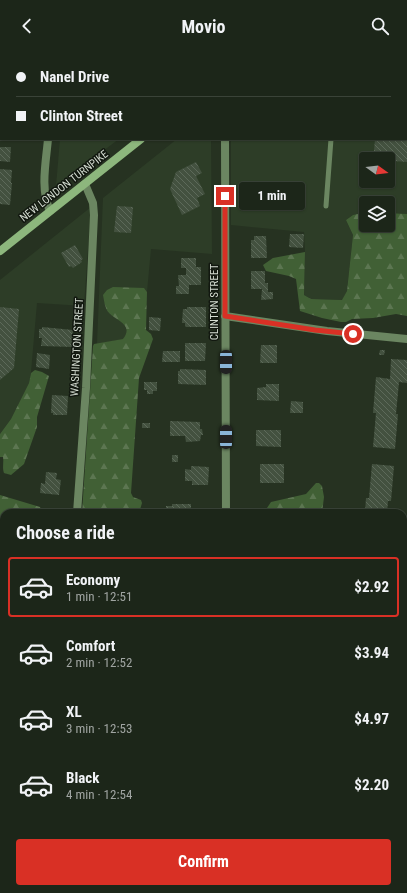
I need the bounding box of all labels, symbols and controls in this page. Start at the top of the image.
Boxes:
icon: back [16,15,38,37]
icon: search [369,15,391,37]
text: Movio [181,16,226,37]
text: Nanel Drive [40,68,109,86]
text: Clinton Street [40,107,123,125]
street label: NEW LONDON TURNPIKE [17,147,111,224]
north arrow [359,152,395,188]
map controls [359,152,395,232]
callout: 1 min [239,182,305,210]
route end [216,187,234,205]
text: 1 min [258,188,286,203]
button: layers [359,196,395,232]
street label: CLINTON STREET [208,264,221,340]
street label: WASHINGTON STREET [68,297,86,397]
route start [344,325,362,343]
car [220,350,232,374]
car [220,425,232,449]
text: Choose a ride [16,522,115,543]
icon: car [18,569,54,605]
text: Economy [66,571,120,589]
text: $2.92 [354,578,389,596]
text: 1 min · 12:51 [66,589,132,604]
icon: car [18,635,54,671]
text: Comfort [66,637,115,655]
text: $3.94 [354,644,389,662]
text: 2 min · 12:52 [66,655,132,670]
icon: car [18,701,54,737]
text: XL [66,703,82,721]
text: $4.97 [354,710,389,728]
text: 3 min · 12:53 [66,721,132,736]
icon: car [18,767,54,803]
text: Black [66,769,99,787]
text: $2.20 [354,776,389,794]
text: 4 min · 12:54 [66,787,132,802]
button: Confirm [16,839,391,885]

